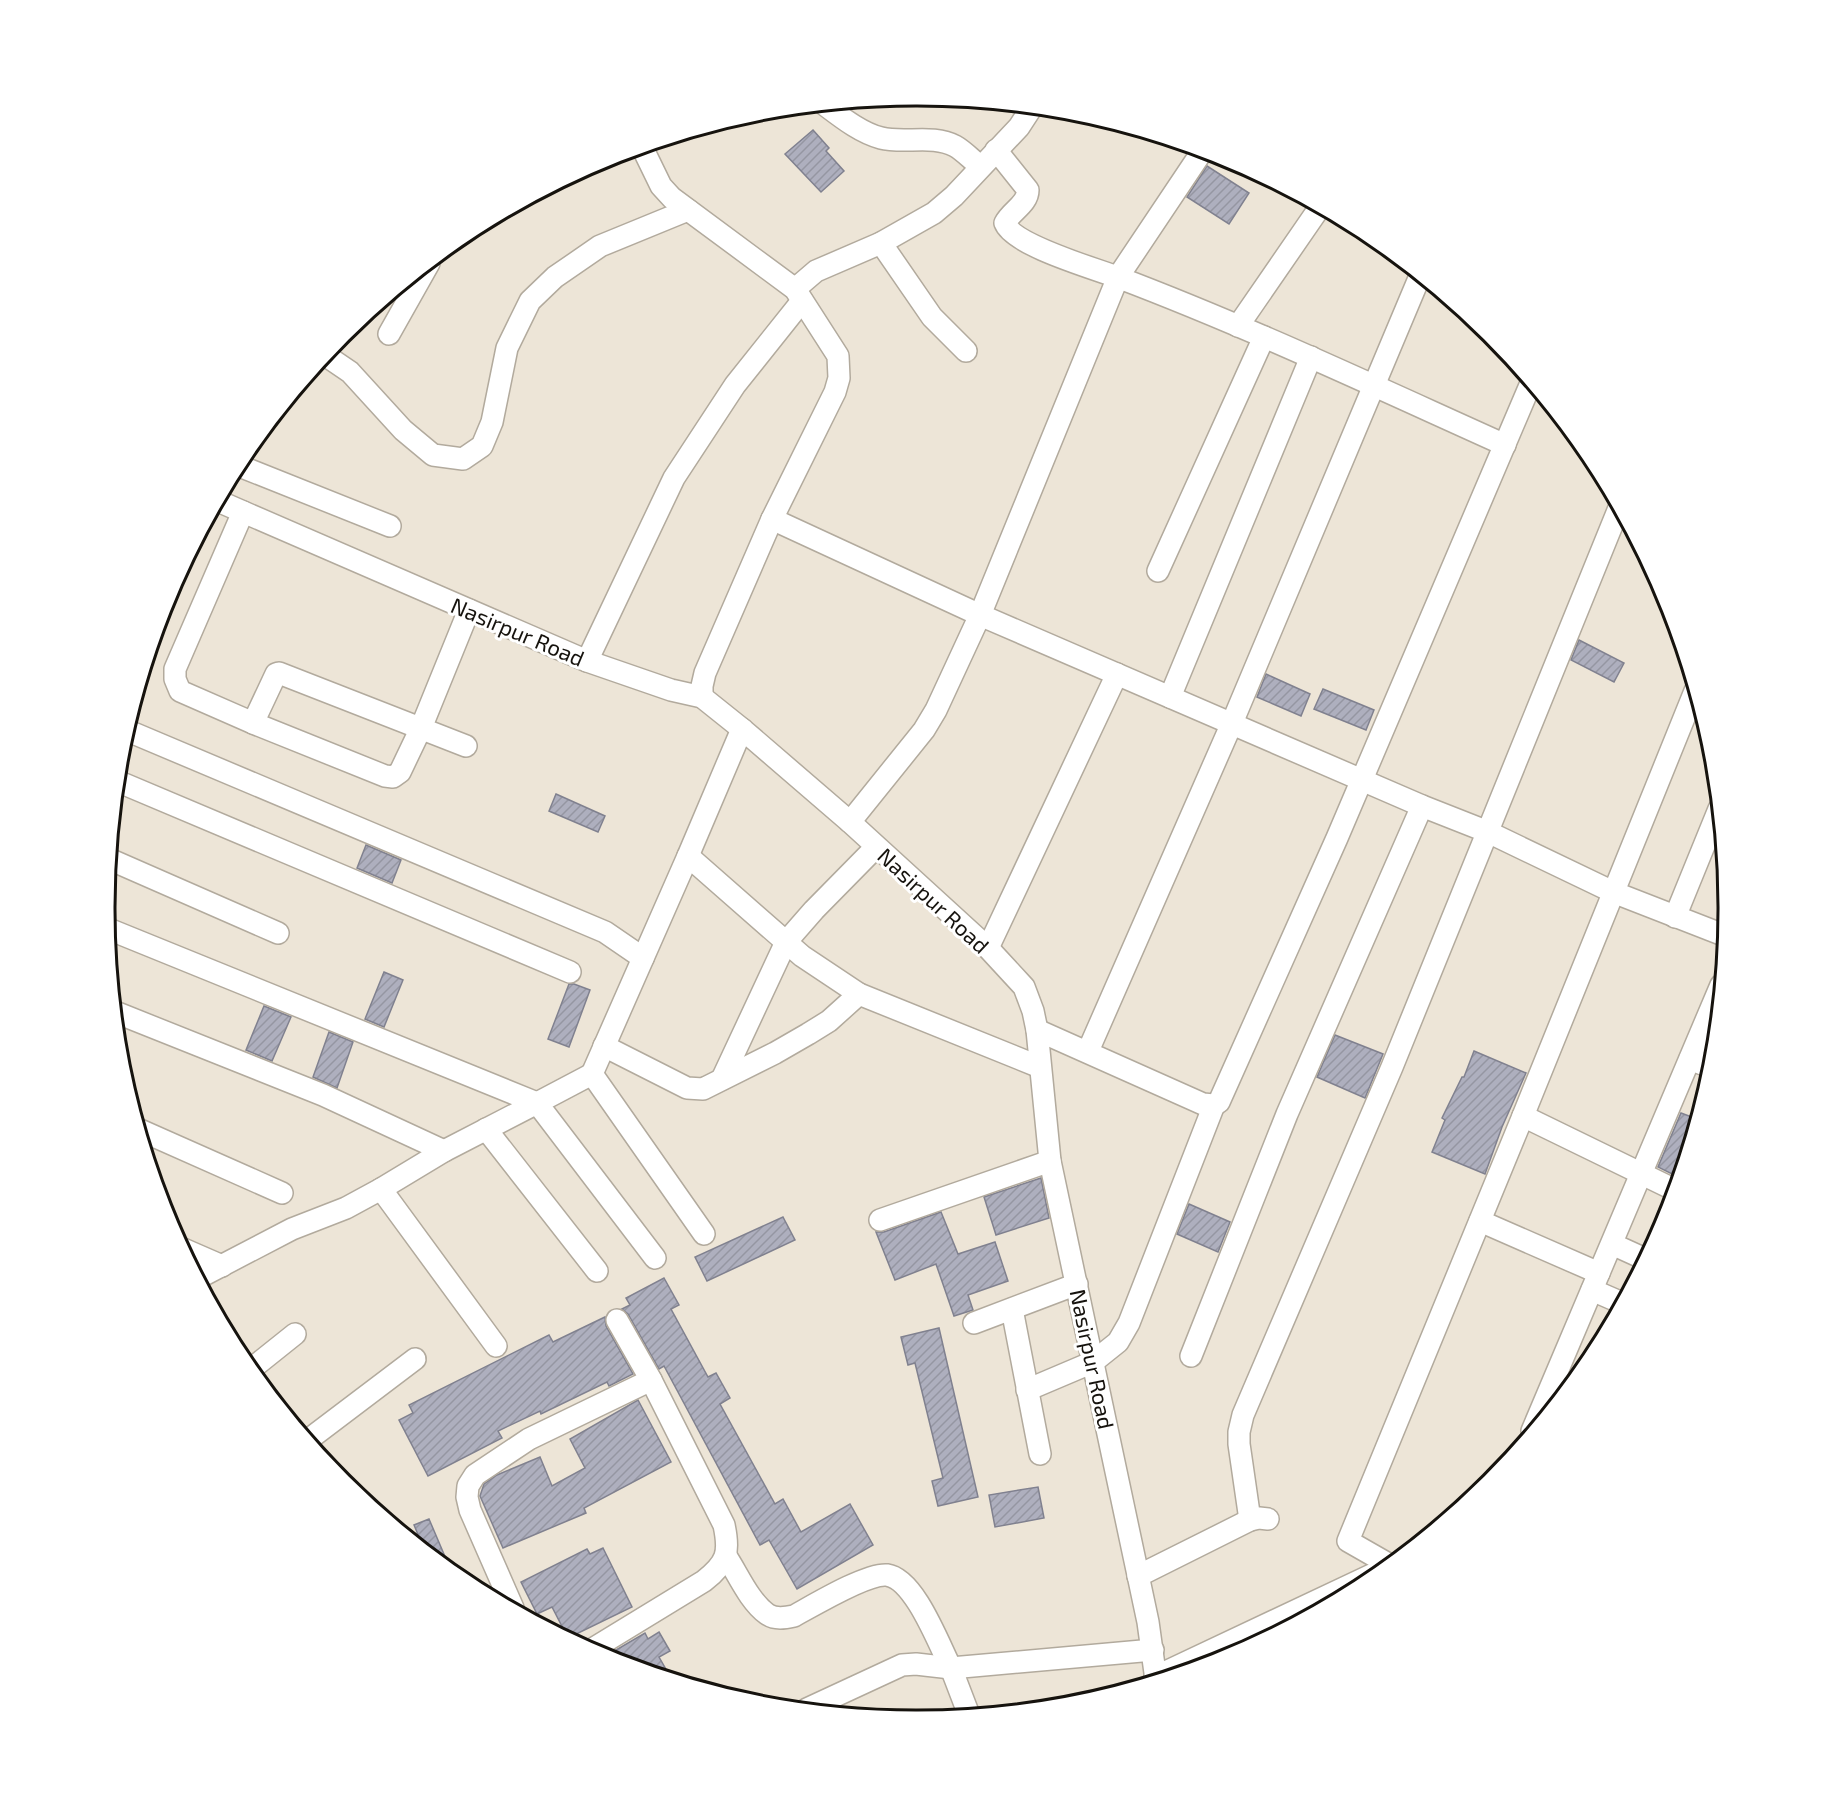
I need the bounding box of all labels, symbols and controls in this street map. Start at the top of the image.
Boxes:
street label: Nasirpur Road [447,591,589,671]
street label: Nasirpur Road [873,842,995,958]
street label: Nasirpur Road [1065,1287,1121,1431]

